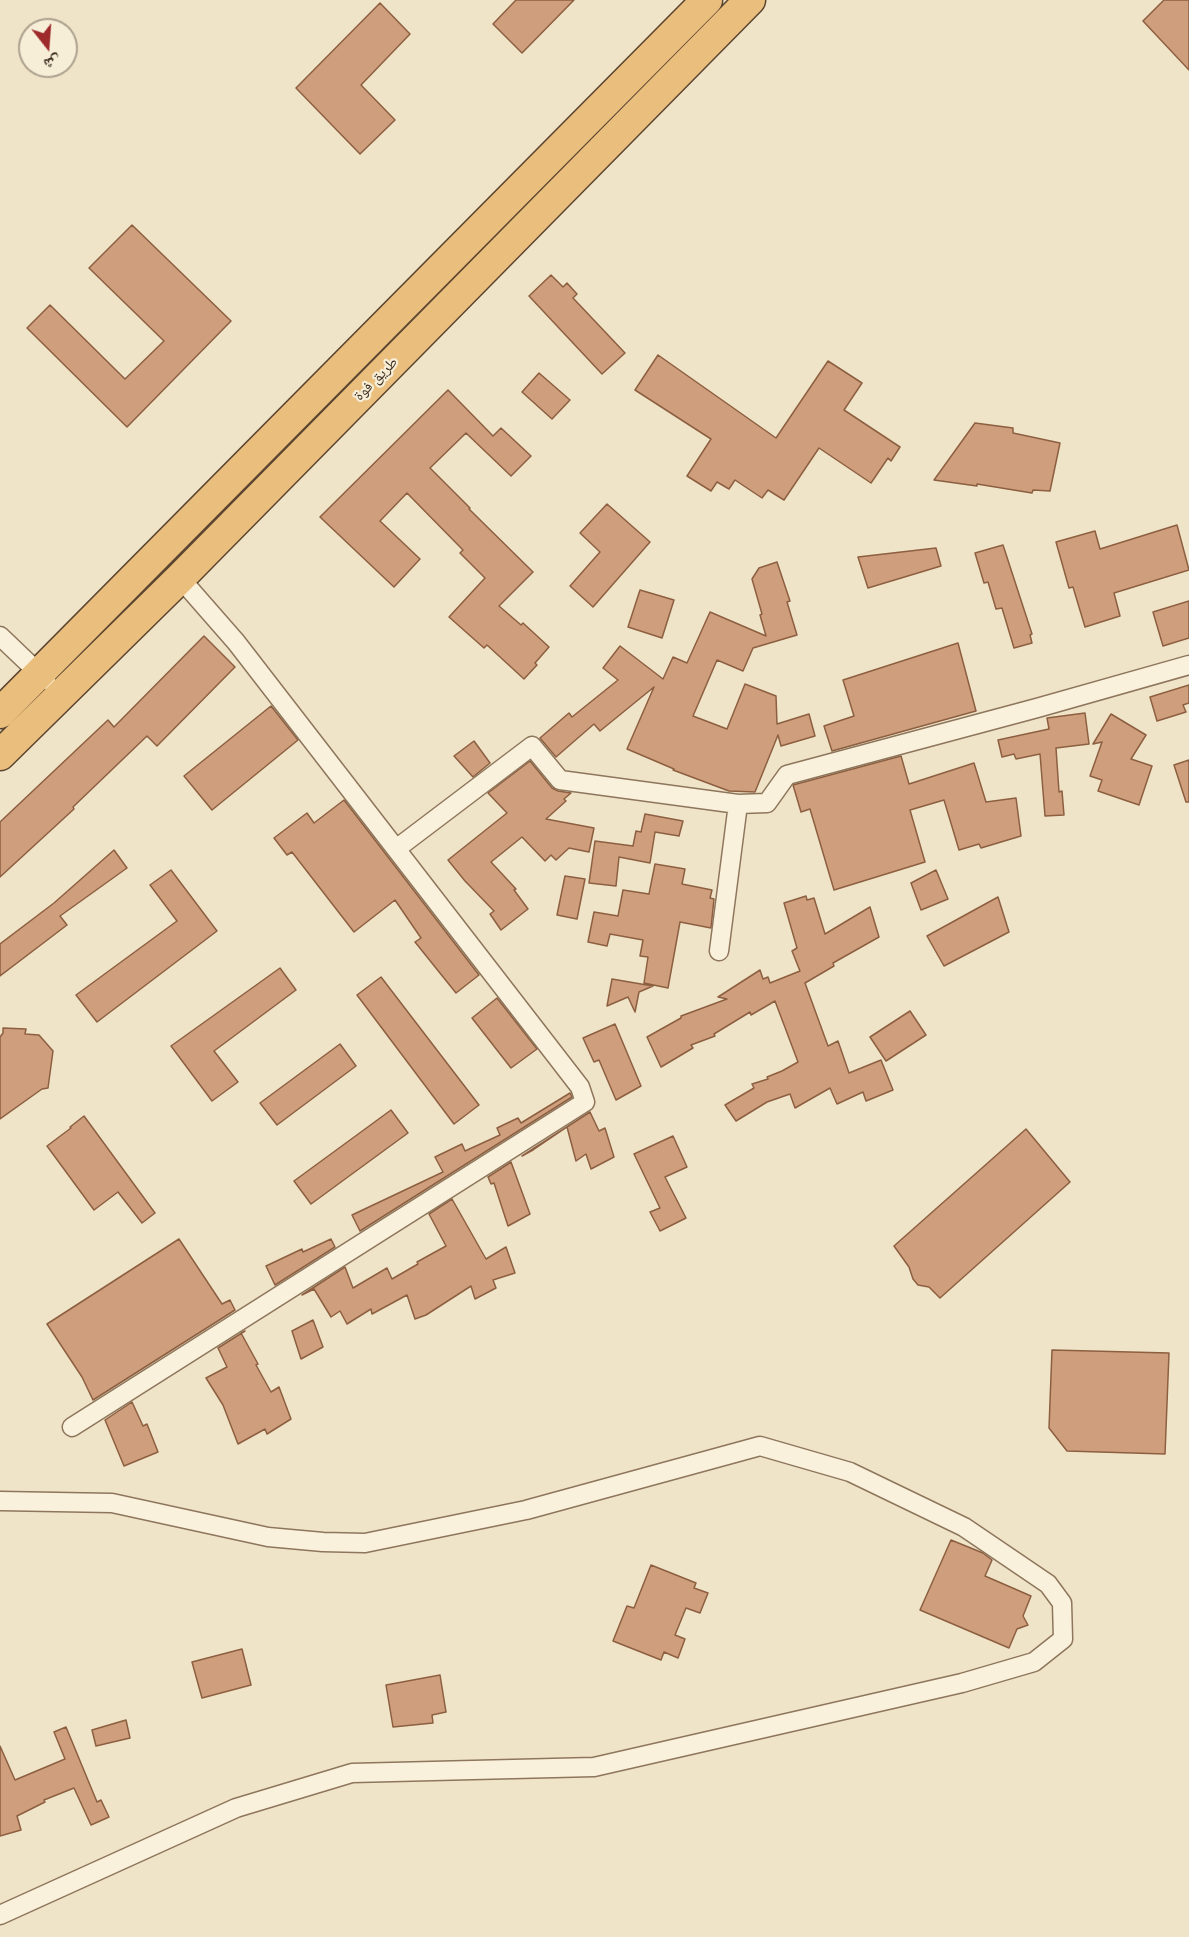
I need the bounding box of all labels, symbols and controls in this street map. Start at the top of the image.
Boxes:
north arrow [18,18,78,78]
text: ش [42,51,64,75]
street label: طريق فوة [350,353,402,405]

